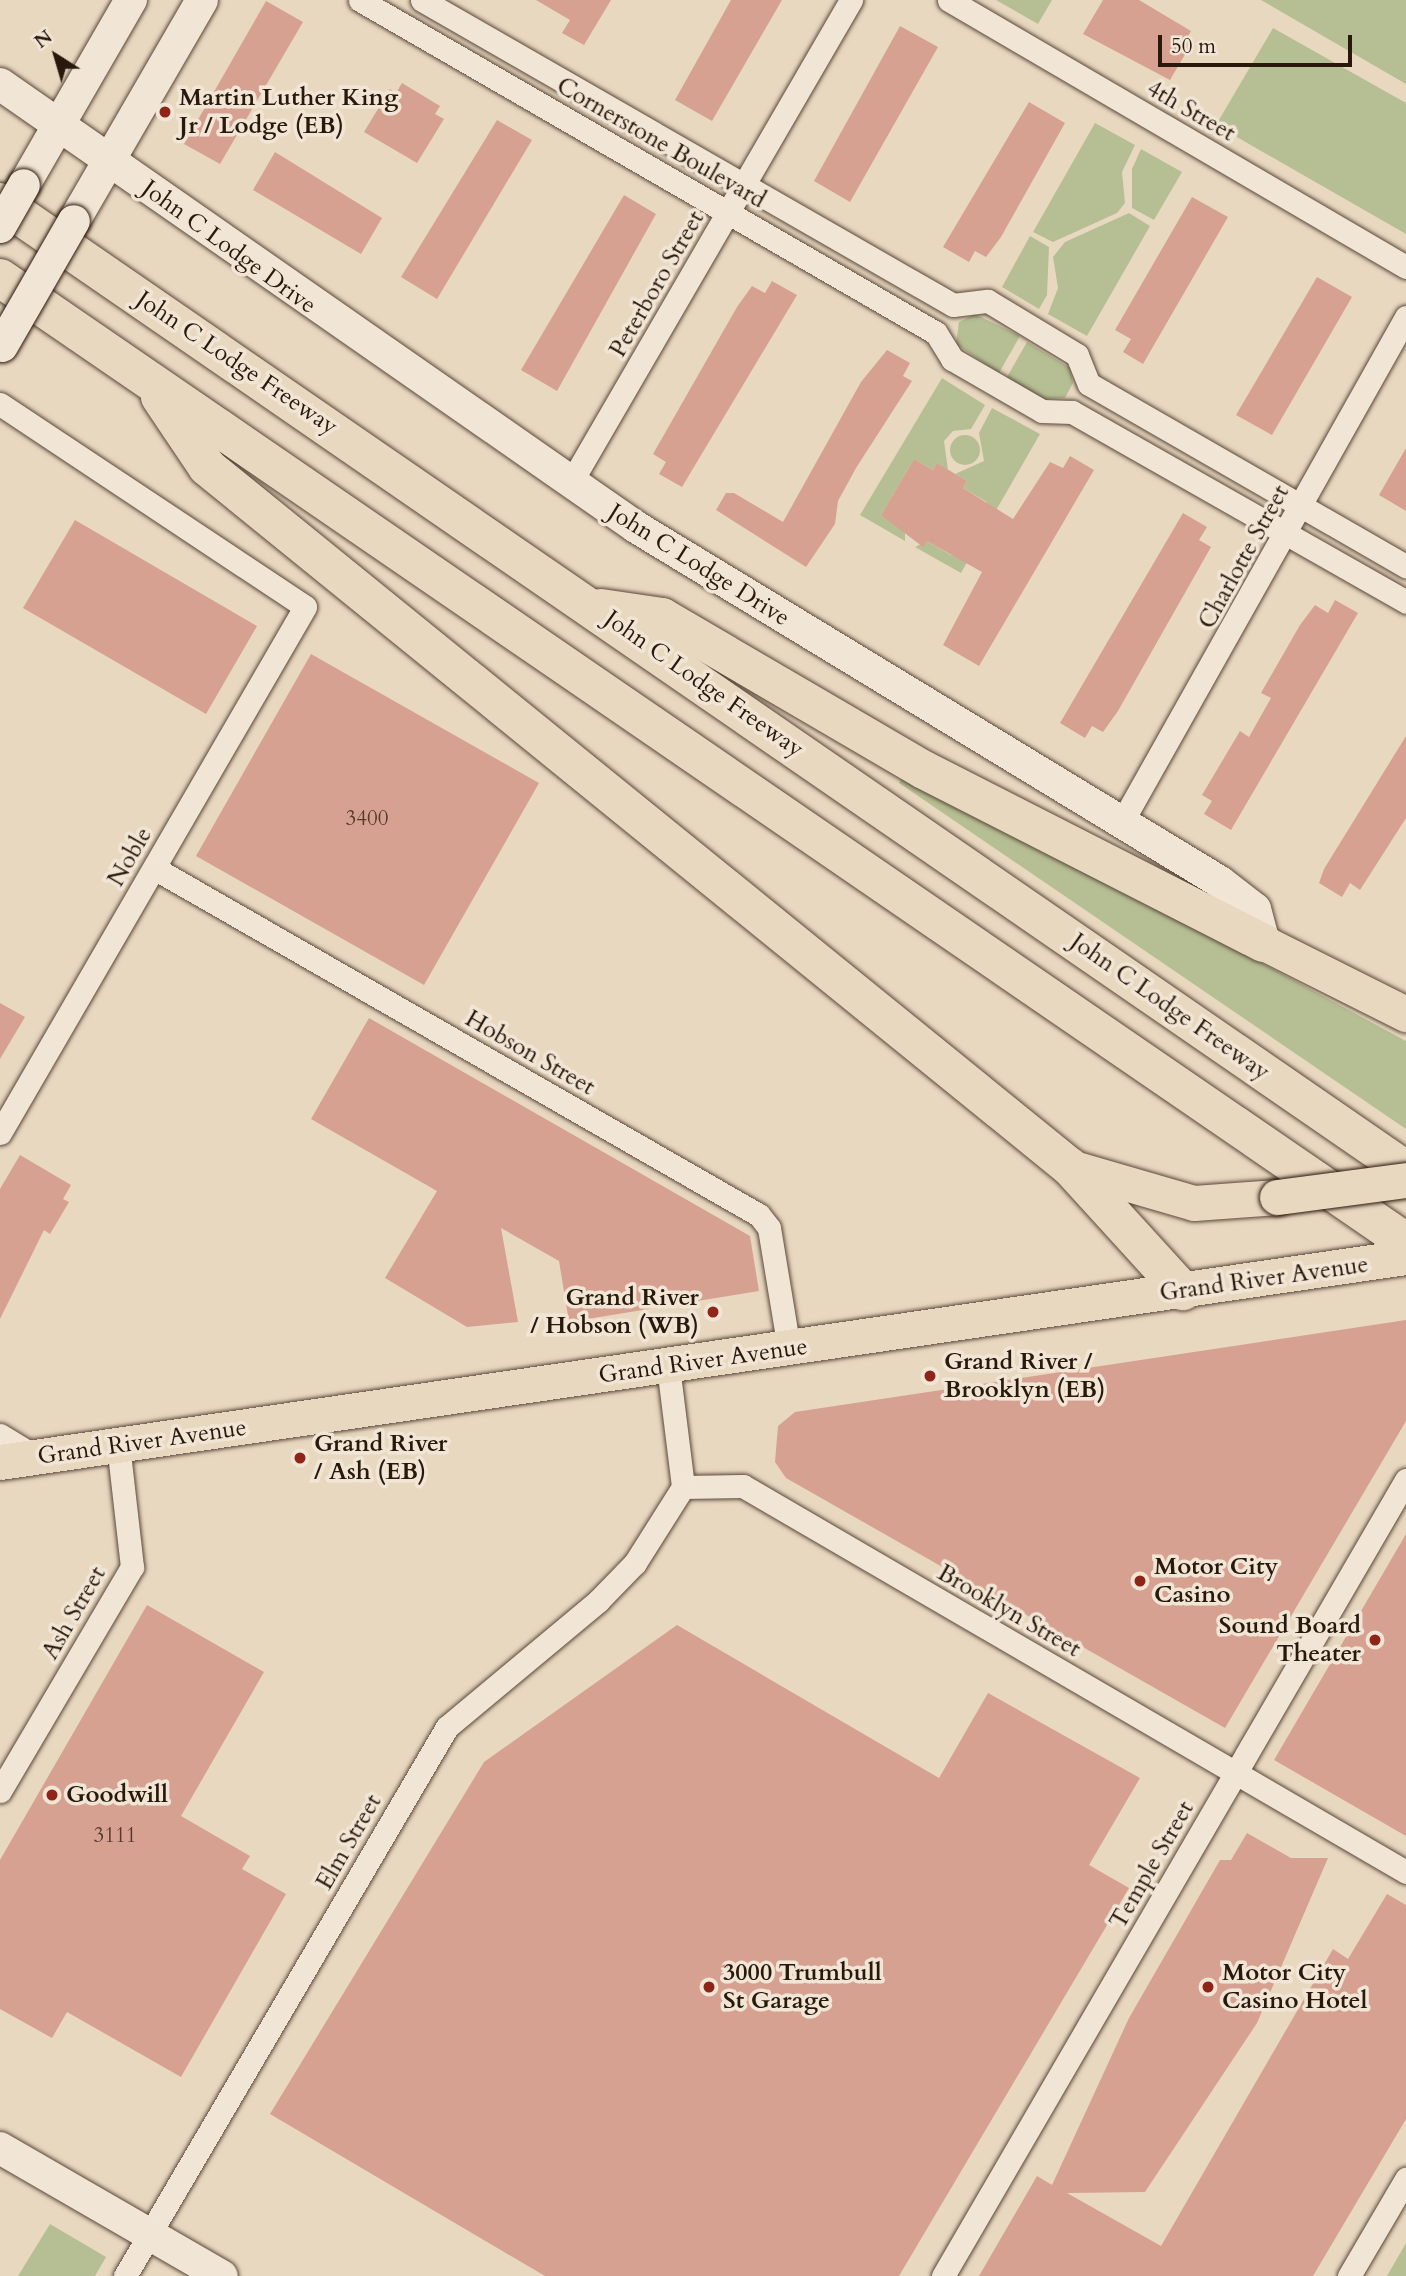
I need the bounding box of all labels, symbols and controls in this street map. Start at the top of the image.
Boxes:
north arrow [21,21,91,91]
scale bar [1161,21,1355,65]
text: N [29,24,58,55]
text: 50 m [1171,32,1216,61]
street label: Cornerstone Boulevard [551,71,771,215]
street label: 4th Street [1142,74,1240,148]
place label: Martin Luther King Jr / Lodge (EB) [179,84,398,140]
marker: Martin Luther King Jr / Lodge (EB) [157,104,173,120]
street label: John C Lodge Drive [136,174,322,320]
street label: Peterboro Street [604,206,710,362]
street label: John C Lodge Freeway [131,285,343,441]
street label: Charlotte Street [1193,480,1295,634]
street label: John C Lodge Drive [603,498,795,632]
street label: John C Lodge Freeway [599,604,809,764]
house number: 3400 [345,806,389,832]
street label: Noble [102,822,158,892]
street label: John C Lodge Freeway [1065,927,1275,1087]
street label: Hobson Street [460,1004,600,1102]
street label: Grand River Avenue [1158,1250,1370,1308]
place label: Grand River / Hobson (WB) [530,1284,699,1340]
marker: Grand River / Hobson (WB) [705,1304,721,1320]
street label: Grand River Avenue [597,1332,809,1390]
place label: Grand River / Brooklyn (EB) [944,1348,1105,1404]
marker: Grand River / Brooklyn (EB) [922,1368,938,1384]
street label: Grand River Avenue [36,1413,248,1471]
place label: Grand River / Ash (EB) [314,1430,447,1486]
marker: Grand River / Ash (EB) [292,1450,308,1466]
place label: Motor City Casino [1154,1553,1278,1609]
street label: Brooklyn Street [932,1558,1086,1664]
street label: Ash Street [36,1561,112,1665]
marker: Motor City Casino [1132,1573,1148,1589]
place label: Sound Board Theater [1219,1612,1361,1668]
marker: Sound Board Theater [1367,1632,1383,1648]
place label: Goodwill [66,1781,168,1809]
marker: Goodwill [44,1787,60,1803]
street label: Elm Street [310,1789,388,1895]
street label: Temple Street [1104,1796,1200,1934]
house number: 3111 [93,1823,137,1849]
place label: 3000 Trumbull St Garage [723,1959,882,2015]
place label: Motor City Casino Hotel [1222,1959,1367,2015]
marker: 3000 Trumbull St Garage [701,1979,717,1995]
marker: Motor City Casino Hotel [1200,1979,1216,1995]

